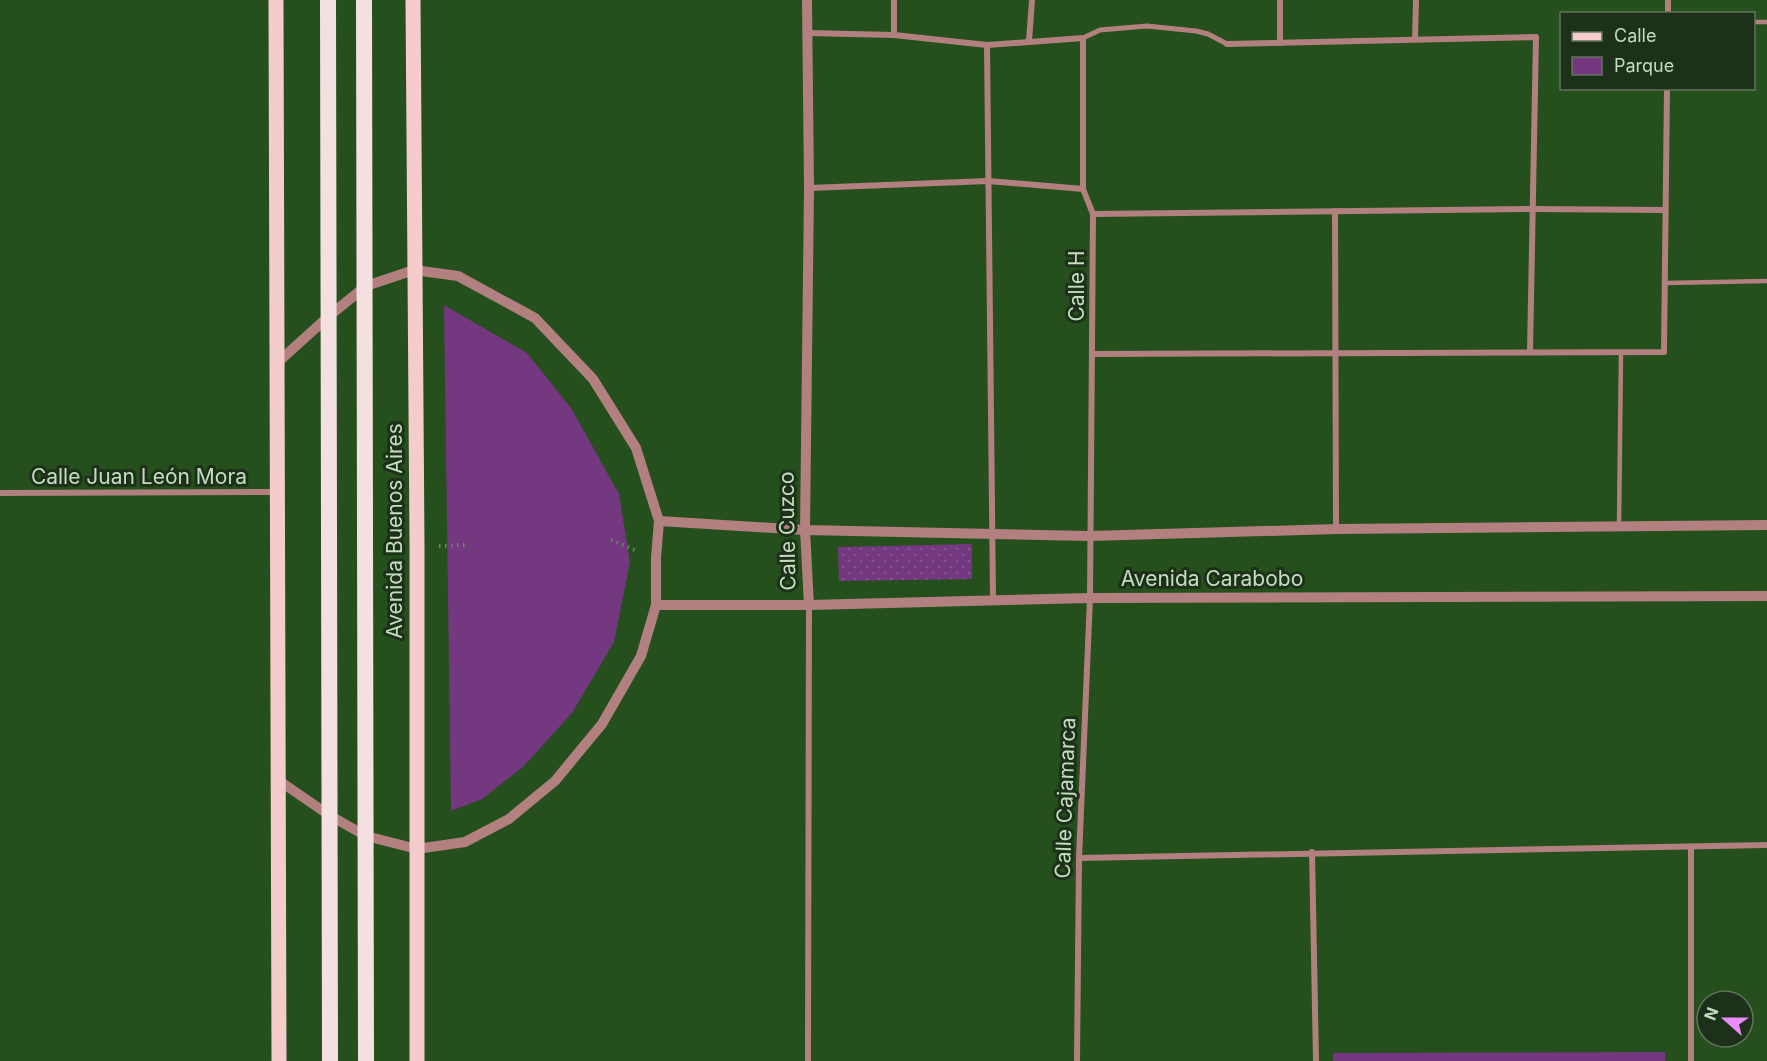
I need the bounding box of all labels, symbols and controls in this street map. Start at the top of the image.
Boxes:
legend [1560,12,1755,90]
text: Calle [1614,25,1656,46]
text: Parque [1614,55,1674,76]
street label: Calle H [1064,250,1089,322]
street label: Avenida Buenos Aires [382,423,407,639]
street label: Calle Juan León Mora [31,464,247,489]
street label: Calle Cuzco [773,471,801,591]
street label: Avenida Carabobo [1121,566,1303,591]
street label: Calle Cajamarca [1050,717,1080,879]
north arrow [1695,989,1755,1049]
text: N [1699,1004,1723,1023]

